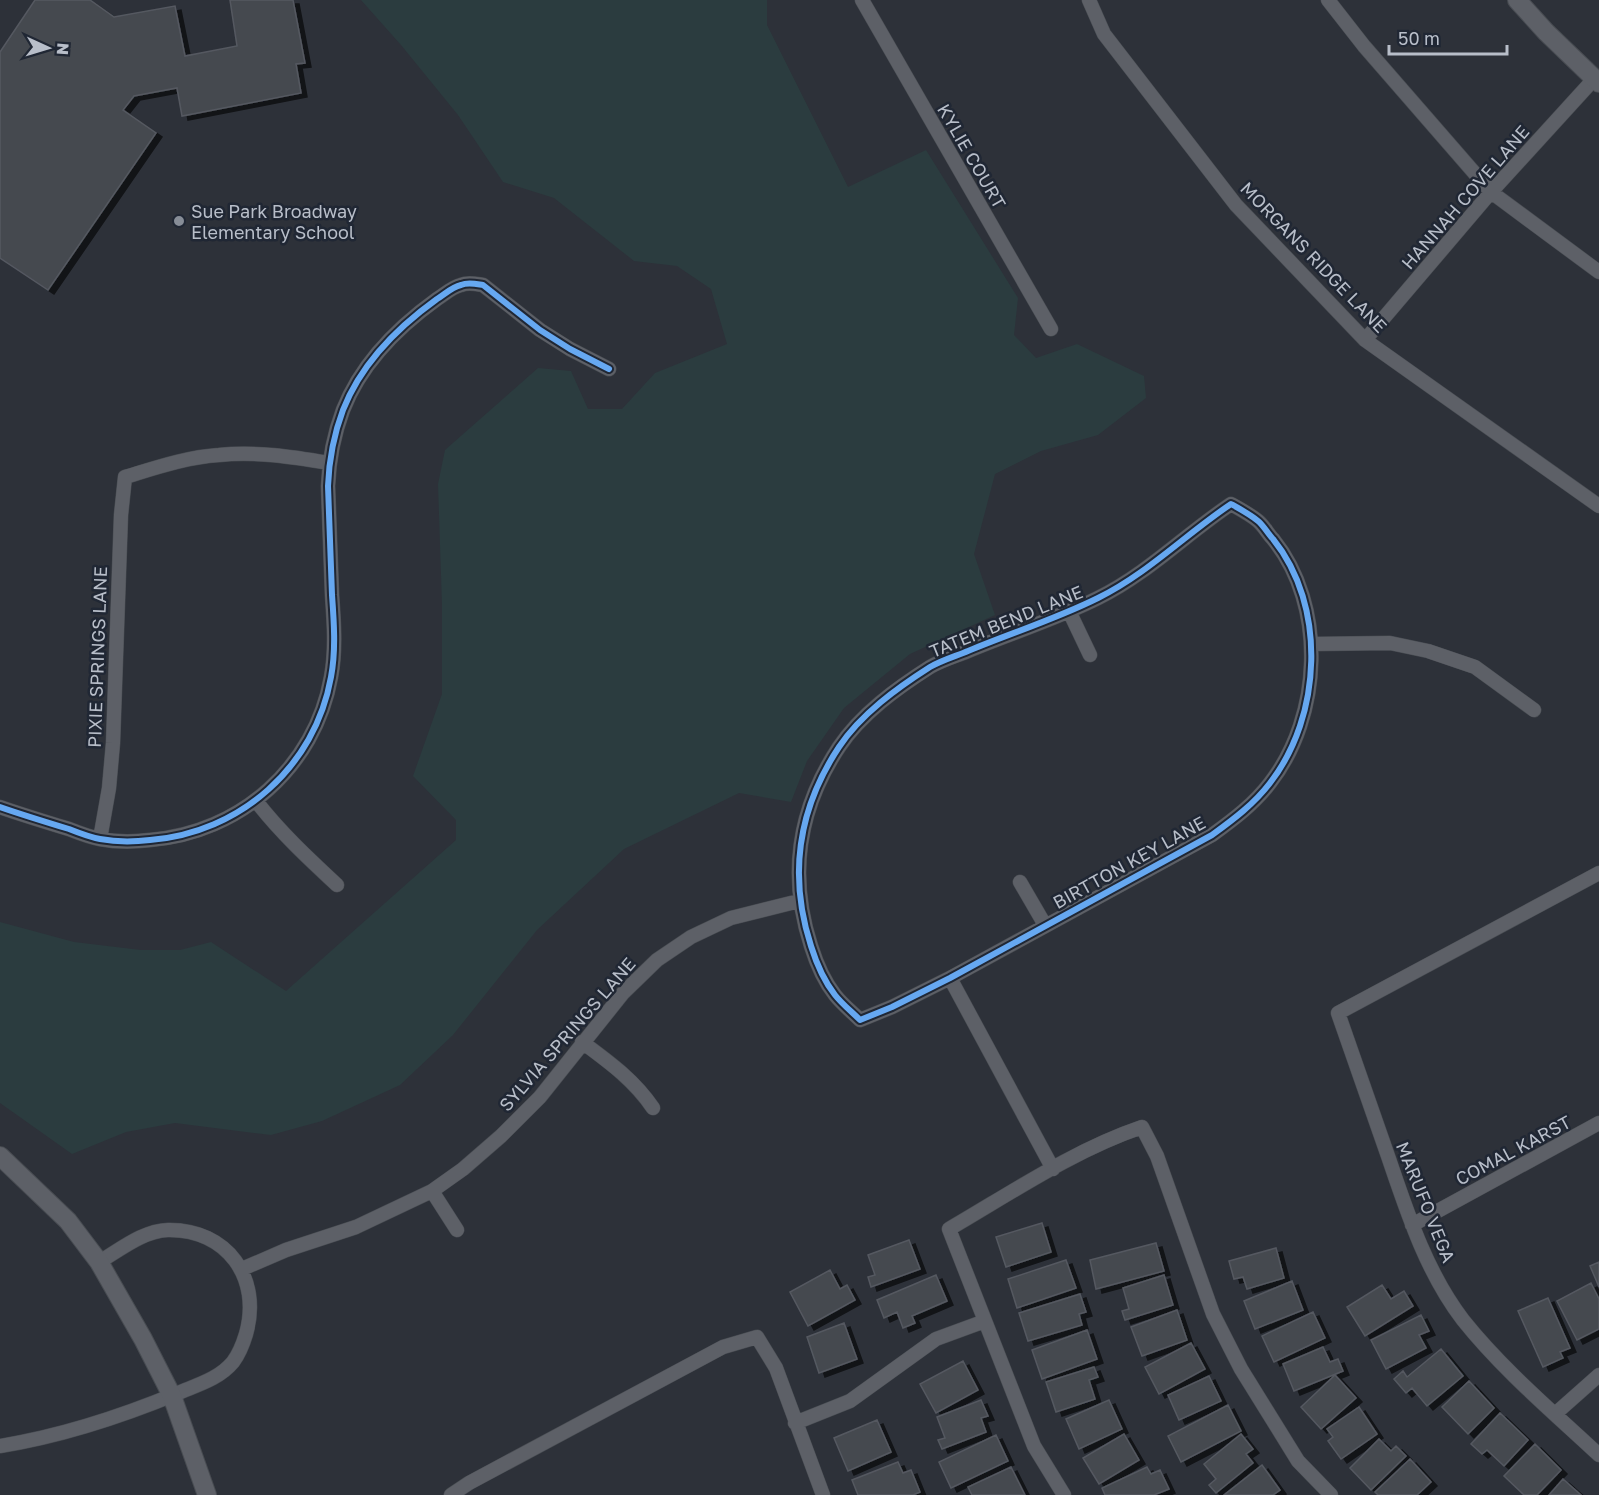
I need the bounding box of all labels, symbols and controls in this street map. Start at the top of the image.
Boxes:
north arrow [18,18,78,78]
scale bar [1389,18,1508,56]
text: 50 m [1398,27,1440,49]
text: N [53,42,73,56]
street label: KYLIE COURT [933,100,1011,212]
street label: HANNAH COVE LANE [1396,120,1534,274]
street label: MORGANS RIDGE LANE [1236,177,1392,337]
place label: Sue Park Broadway Elementary School [191,200,357,243]
marker: Sue Park Broadway Elementary School [172,214,186,228]
street label: PIXIE SPRINGS LANE [83,566,111,748]
street label: TATEM BEND LANE [926,580,1086,662]
street label: BIRTTON KEY LANE [1049,811,1209,913]
street label: SYLVIA SPRINGS LANE [494,953,640,1115]
street label: COMAL KARST [1452,1110,1574,1190]
street label: MARUFO VEGA [1392,1138,1460,1266]

